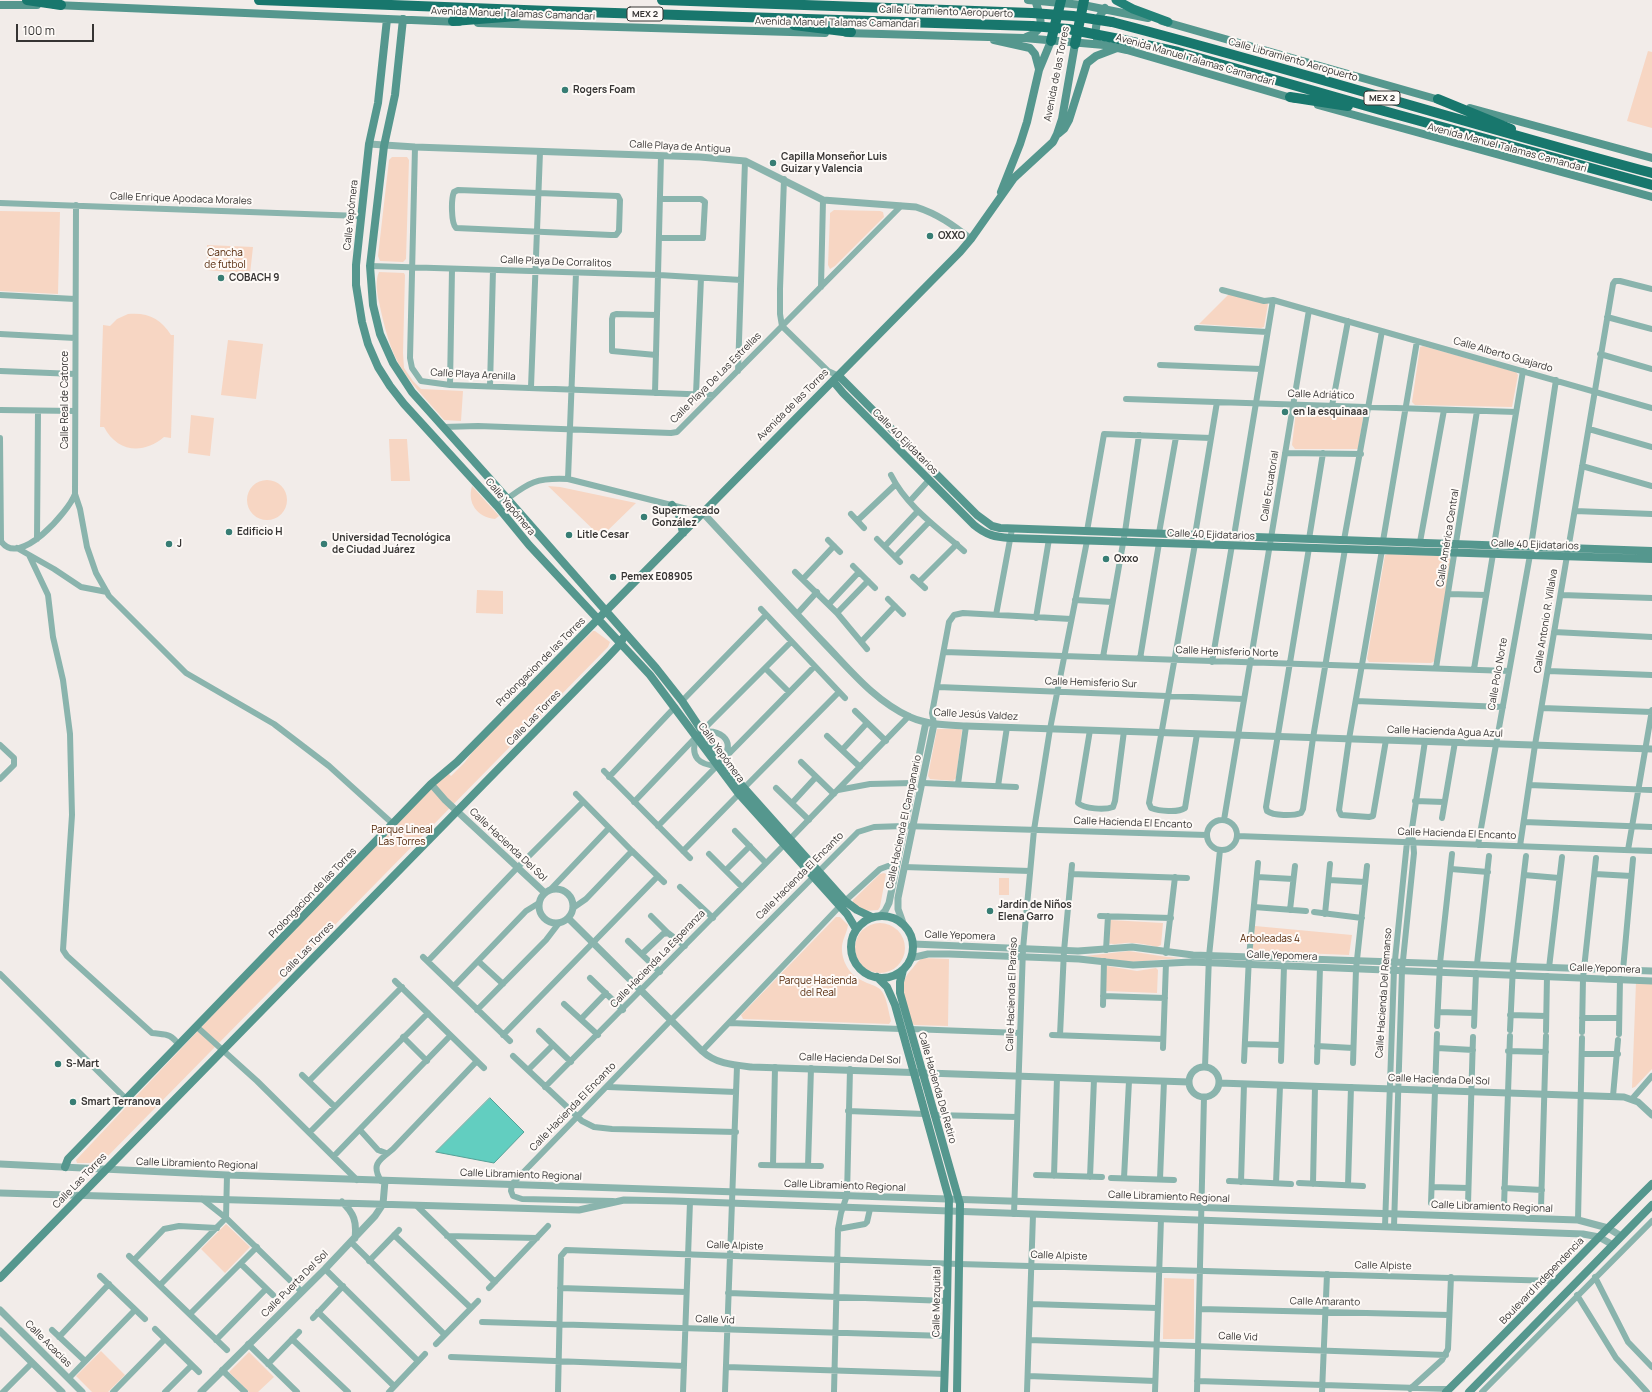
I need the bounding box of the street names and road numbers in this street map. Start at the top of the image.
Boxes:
street label: Calle Libramiento Aeropuerto [879,4,1013,20]
street label: Avenida Manuel Talamas Camandari [431,5,595,23]
road number: MEX 2 [627,7,663,21]
street label: Avenida Manuel Talamas Camandari [755,16,919,30]
street label: Avenida de las Torres [1042,26,1072,122]
street label: Avenida Manuel Talamas Camandari [1114,32,1276,88]
street label: Calle Libramiento Aeropuerto [1227,36,1359,84]
road number: MEX 2 [1364,91,1400,105]
street label: Avenida Manuel Talamas Camandari [1426,121,1588,175]
street label: Calle Playa de Antigua [629,138,731,156]
street label: Calle Yepómera [341,179,361,251]
street label: Calle Enrique Apodaca Morales [110,191,252,207]
street label: Calle Playa De Corralitos [500,254,612,270]
street label: Calle Playa De Las Estrellas [668,330,764,426]
street label: Calle Alberto Guajardo [1452,335,1554,375]
street label: Calle Real de Catorce [59,351,71,449]
street label: Calle Playa Arenilla [430,367,516,383]
street label: Avenida de las Torres [755,367,831,443]
street label: Calle Adriático [1288,388,1354,402]
street label: Calle 40 Ejidatarios [870,407,940,477]
street label: Calle Ecuatorial [1258,450,1282,522]
street label: Calle Yepómera [483,476,537,538]
street label: Calle América Central [1434,488,1462,588]
street label: Calle 40 Ejidatarios [1167,527,1255,543]
street label: Calle 40 Ejidatarios [1491,537,1579,553]
street label: Calle Antonio R. Villalva [1532,568,1560,674]
street label: Prolongacion de las Torres [494,615,588,709]
street label: Calle Polo Norte [1486,637,1510,711]
street label: Calle Hemisferio Norte [1175,644,1279,660]
street label: Calle Hemisferio Sur [1045,675,1137,691]
street label: Calle Las Torres [505,688,563,748]
street label: Calle Jesús Valdez [933,707,1019,723]
street label: Calle Yepómera [695,721,747,785]
street label: Calle Hacienda Agua Azul [1387,724,1503,740]
street label: Calle Hacienda El Campanario [884,754,924,890]
street label: Calle Hacienda Del Sol [467,806,549,884]
street label: Calle Hacienda El Encanto [1073,815,1193,831]
street label: Calle Hacienda El Encanto [1397,826,1517,842]
street label: Calle Hacienda El Encanto [754,830,846,922]
street label: Prolongacion de las Torres [267,845,359,941]
street label: Calle Hacienda La Esperanza [608,908,708,1010]
street label: Calle Las Torres [278,920,336,980]
street label: Calle Hacienda Del Remanso [1373,928,1395,1058]
street label: Calle Yepomera [924,929,996,943]
street label: Calle Hacienda El Paraíso [1004,937,1020,1051]
street label: Calle Yepomera [1246,949,1318,963]
street label: Calle Yepomera [1569,962,1641,976]
street label: Calle Hacienda Del Retiro [915,1031,959,1145]
street label: Calle Hacienda Del Sol [799,1051,901,1067]
street label: Calle Hacienda El Encanto [527,1060,619,1154]
street label: Calle Hacienda Del Sol [1388,1072,1490,1088]
street label: Calle Las Torres [51,1151,109,1211]
street label: Calle Libramiento Regional [136,1156,258,1172]
street label: Calle Libramiento Regional [460,1167,582,1183]
street label: Calle Libramiento Regional [784,1178,906,1194]
street label: Calle Libramiento Regional [1108,1189,1230,1205]
street label: Calle Libramiento Regional [1431,1199,1553,1215]
street label: Boulevard Independencia [1497,1235,1587,1327]
street label: Calle Alpiste [706,1239,764,1253]
street label: Calle Puerta Del Sol [259,1248,331,1320]
street label: Calle Alpiste [1030,1249,1088,1263]
street label: Calle Alpiste [1354,1260,1412,1272]
street label: Calle Mezquital [930,1267,944,1337]
street label: Calle Amaranto [1290,1295,1360,1309]
street label: Calle Vid [695,1313,735,1327]
street label: Calle Acacias [22,1318,74,1370]
street label: Calle Vid [1218,1330,1258,1344]

